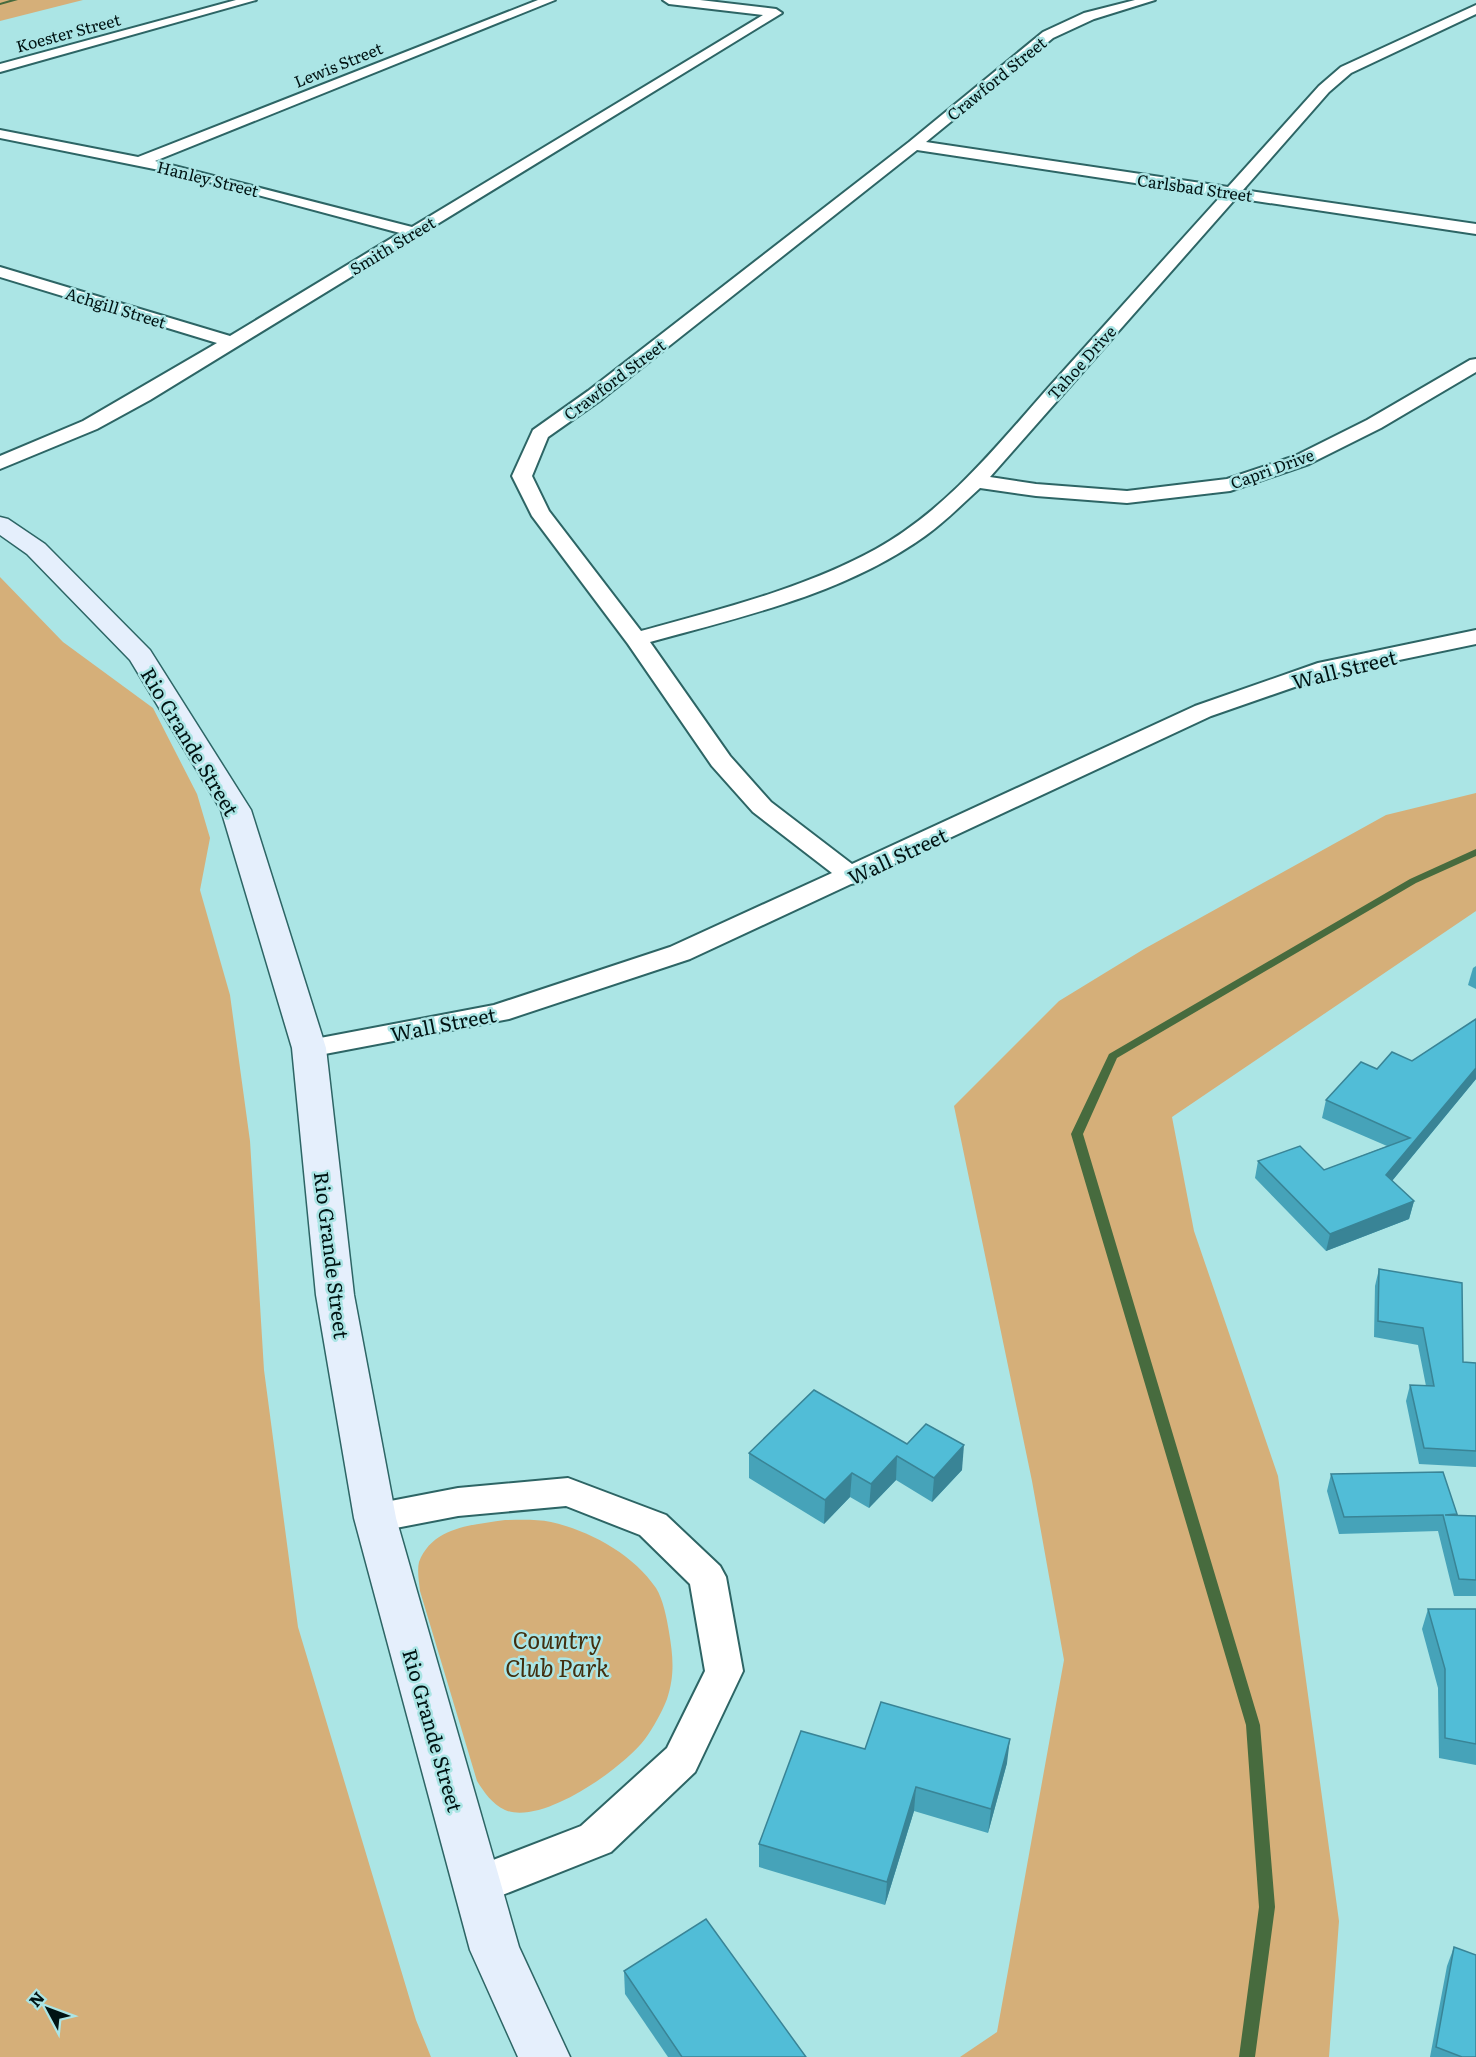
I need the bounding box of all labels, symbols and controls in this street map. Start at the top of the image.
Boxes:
street label: Koester Street [13,6,123,57]
street label: Crawford Street [941,30,1051,126]
street label: Lewis Street [290,35,386,93]
street label: Hanley Street [155,154,262,202]
street label: Carlsbad Street [1136,167,1255,207]
street label: Smith Street [345,210,440,280]
street label: Achgill Street [63,280,170,334]
street label: Tahoe Drive [1041,320,1121,404]
street label: Crawford Street [558,332,670,425]
street label: Capri Drive [1227,442,1317,494]
street label: Wall Street [1288,641,1400,695]
street label: Rio Grande Street [135,661,247,821]
street label: Wall Street [842,819,952,891]
street label: Wall Street [388,998,498,1048]
street label: Rio Grande Street [308,1169,358,1341]
park label: Country Club Park [505,1621,610,1684]
street label: Rio Grande Street [396,1645,472,1815]
north arrow [18,1979,78,2039]
text: N [22,1986,49,2011]

